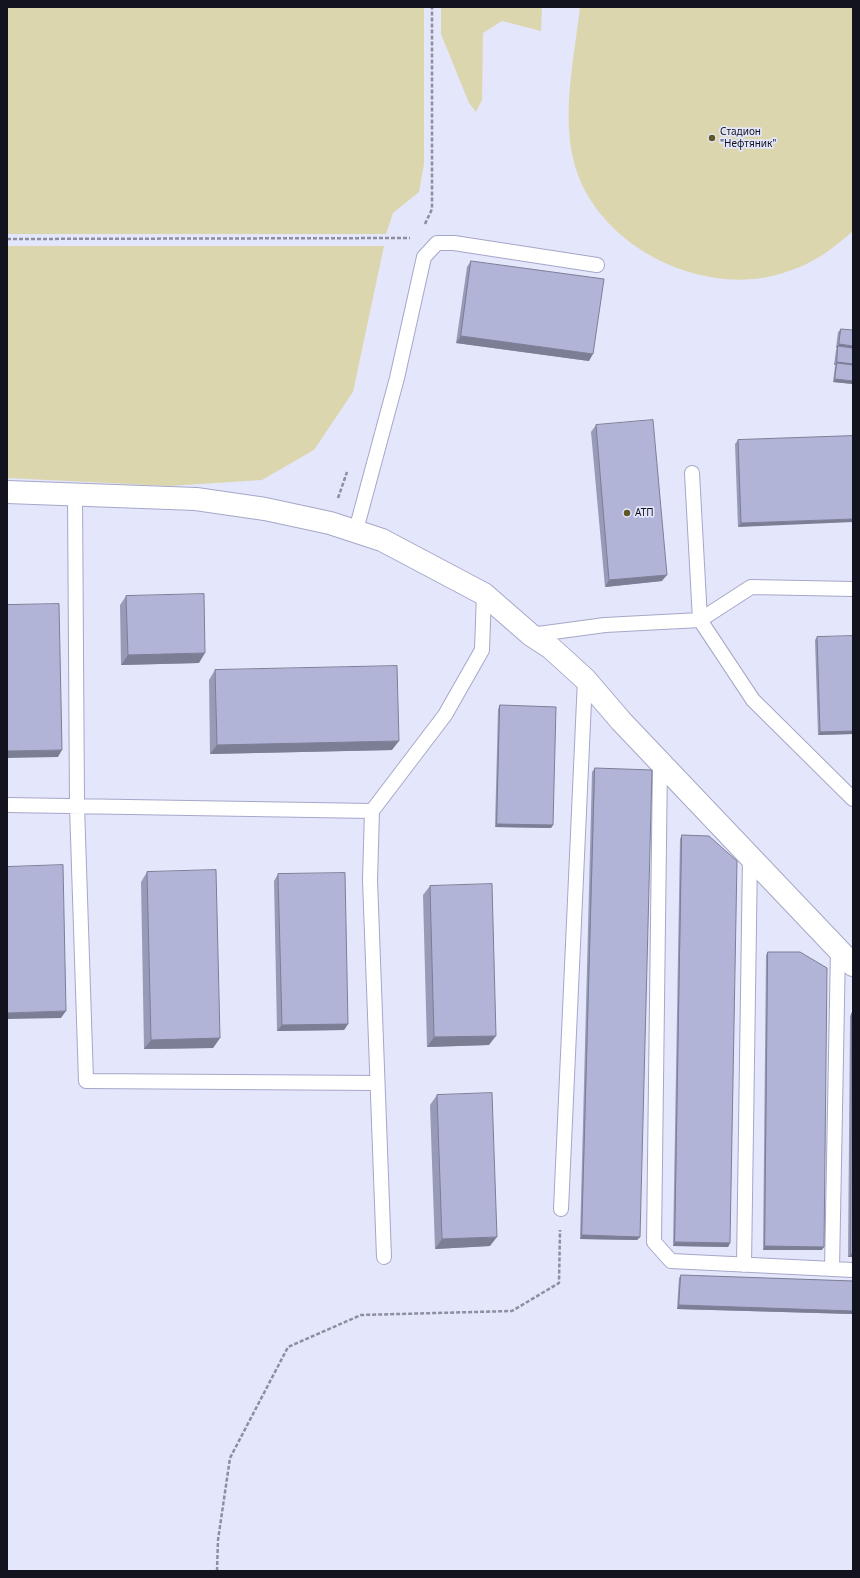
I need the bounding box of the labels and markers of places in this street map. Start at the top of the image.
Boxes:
place label: Стадион "Нефтяник" [720,126,776,150]
marker: Стадион "Нефтяник" [707,133,717,143]
place label: АТП [635,507,654,519]
marker: АТП [622,508,632,518]

